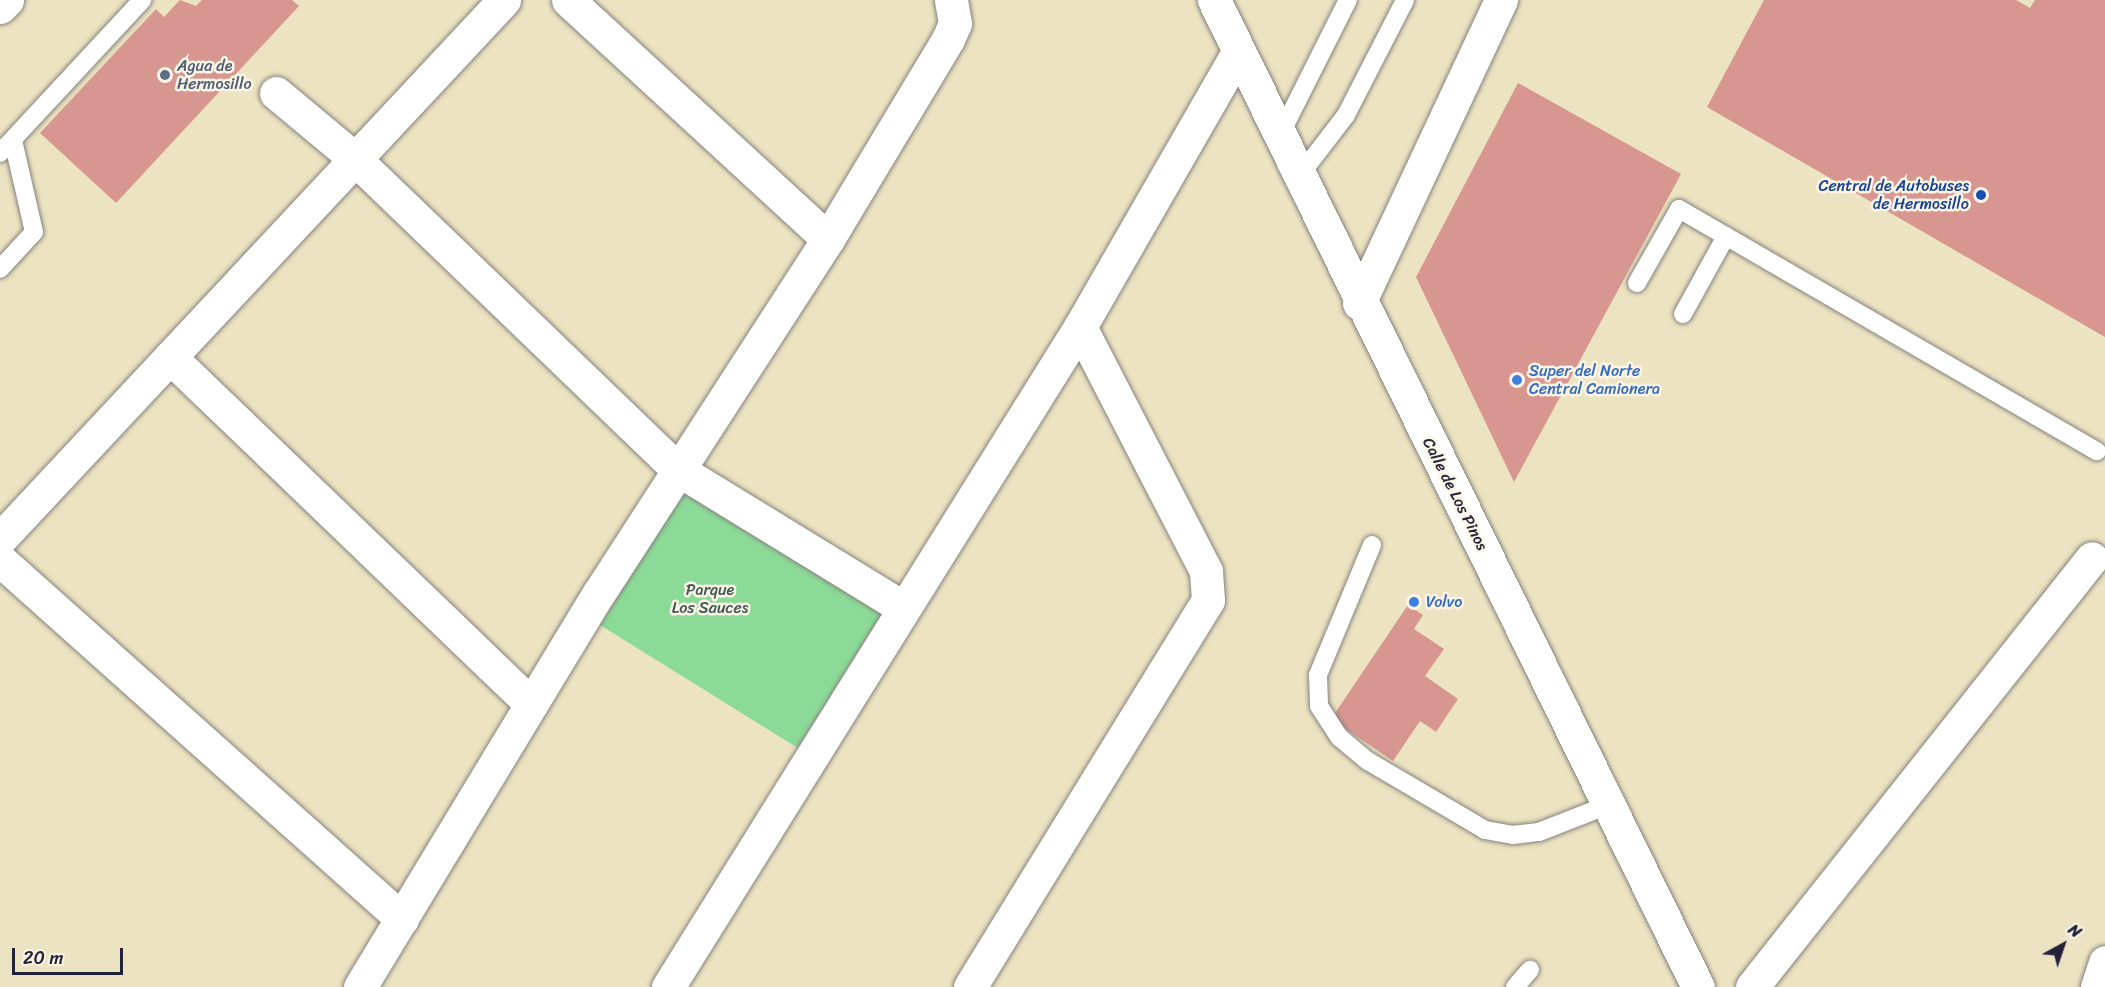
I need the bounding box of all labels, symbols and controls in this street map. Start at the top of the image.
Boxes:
place label: Agua de Hermosillo [177,56,252,94]
marker: Agua de Hermosillo [158,68,172,82]
place label: Central de Autobuses de Hermosillo [1818,176,1969,214]
marker: Central de Autobuses de Hermosillo [1974,188,1988,202]
place label: Super del Norte Central Camionera [1529,361,1660,399]
marker: Super del Norte Central Camionera [1510,373,1524,387]
street label: Calle de Los Pinos [1418,434,1492,554]
park label: Parque Los Sauces [672,580,748,618]
place label: Volvo [1426,592,1462,612]
marker: Volvo [1407,595,1421,609]
north arrow [2033,915,2093,975]
text: N [2061,916,2088,946]
scale bar [15,936,126,974]
text: 20 m [23,942,63,974]

